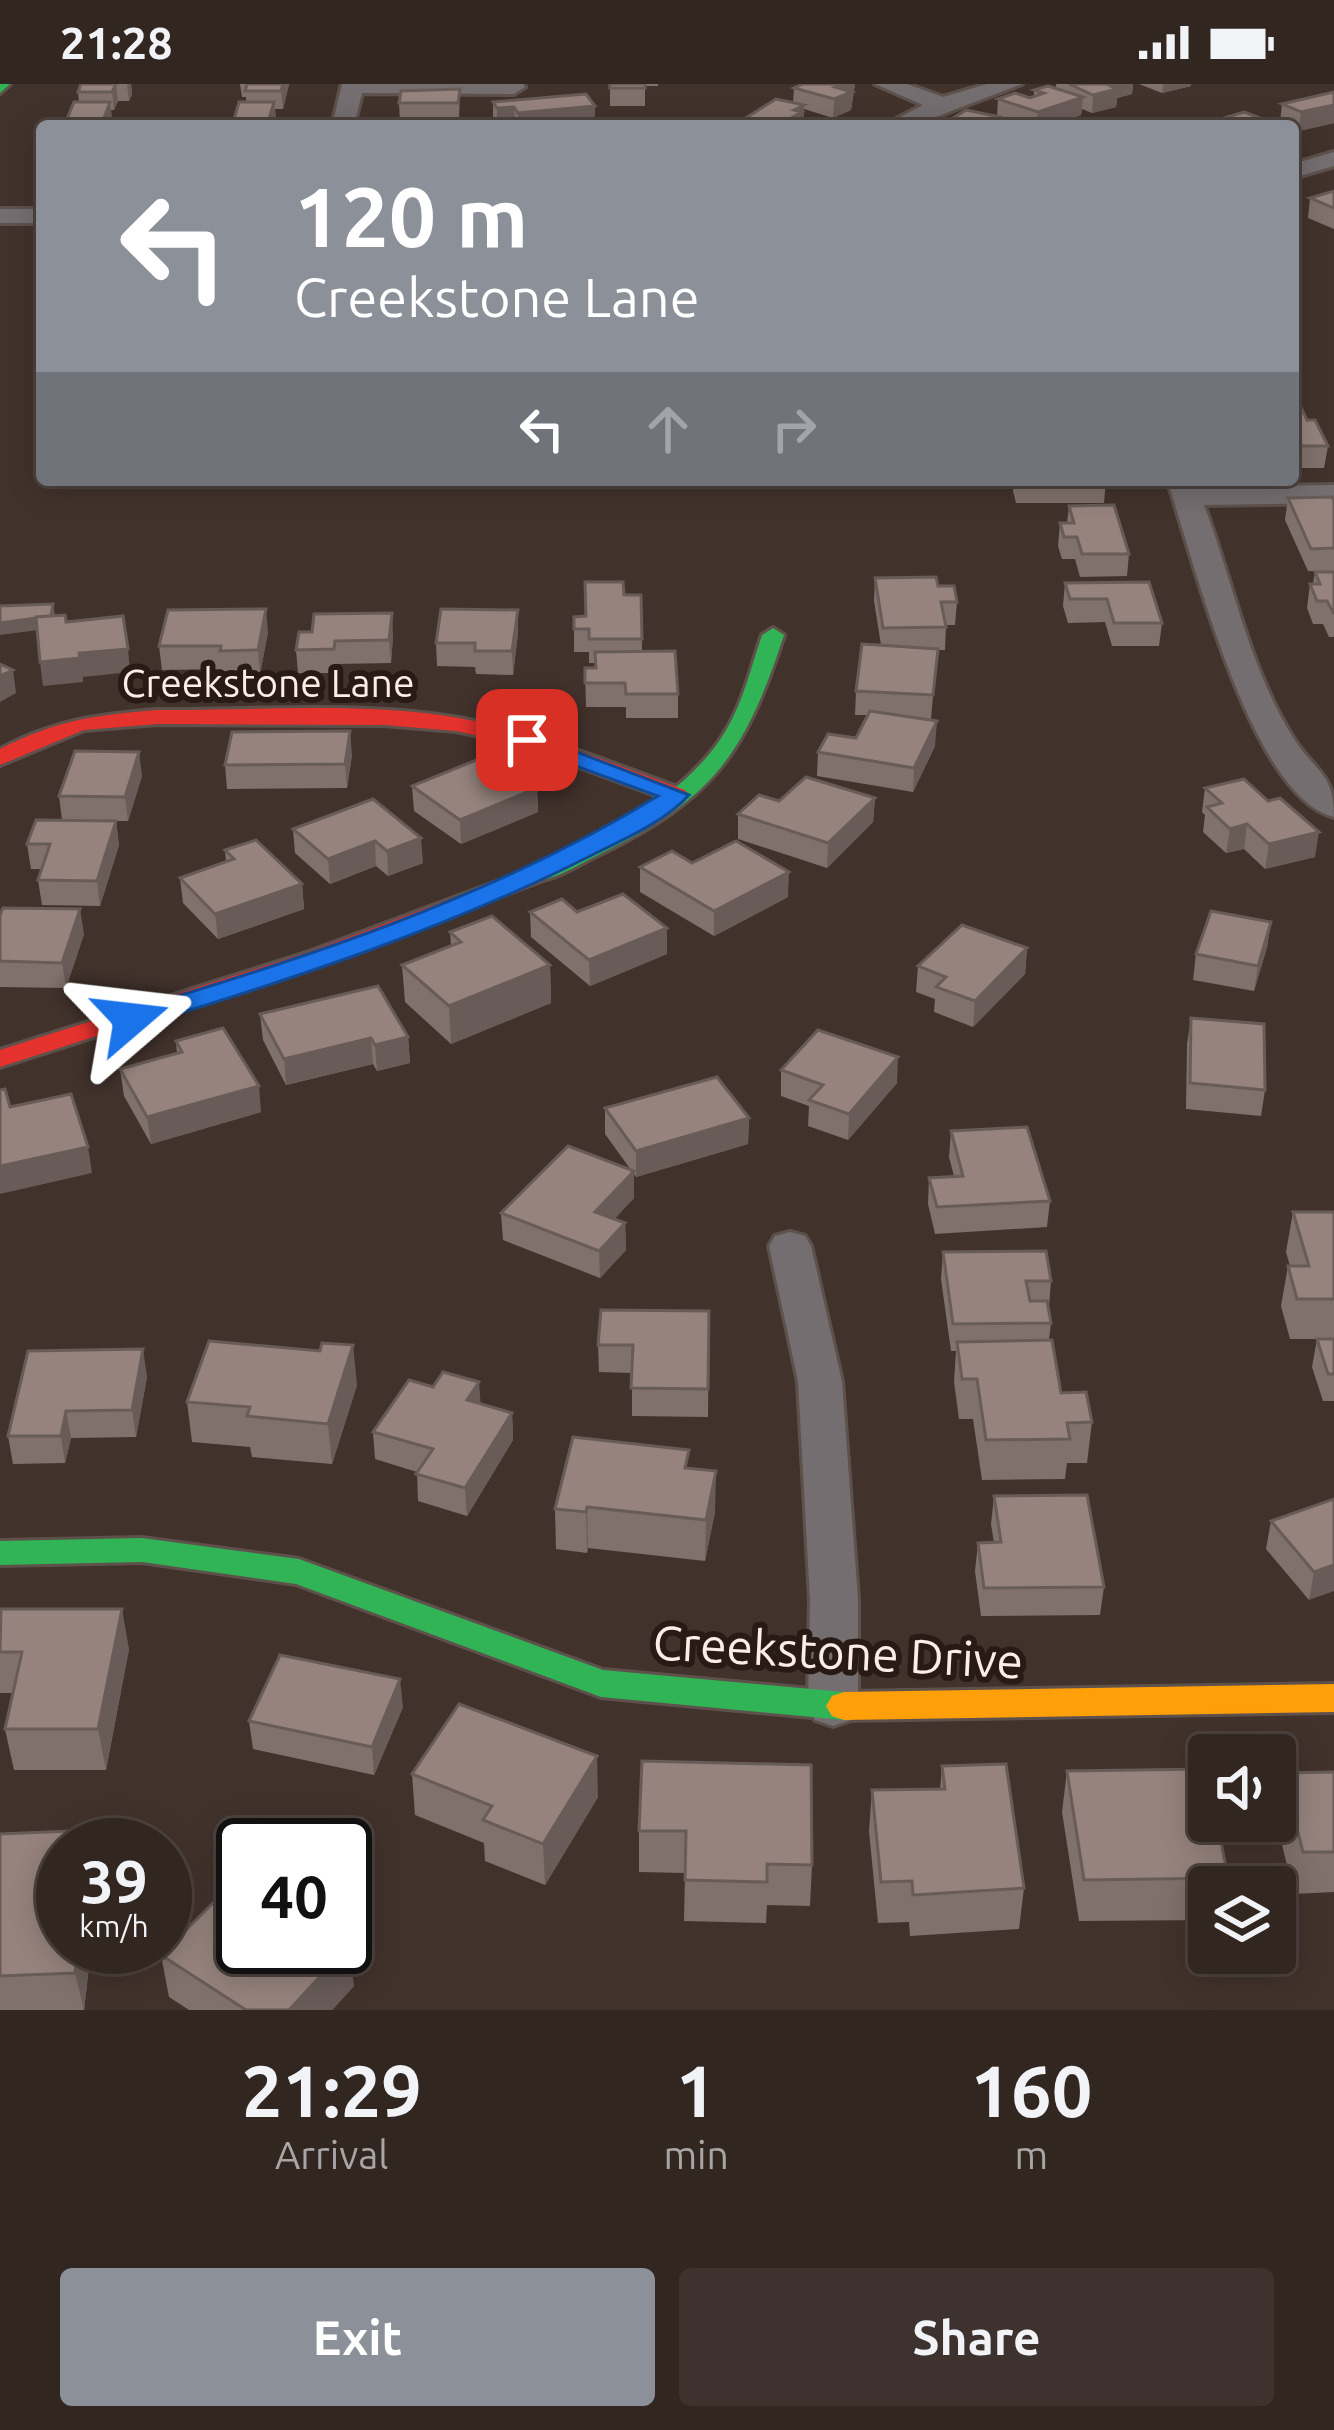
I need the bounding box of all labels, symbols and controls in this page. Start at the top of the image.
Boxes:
text: 21:28 [60,17,173,68]
icon: left [96,168,252,324]
text: 120 m [294,169,528,263]
text: Creekstone Lane [294,267,700,327]
icon: left [509,396,575,462]
icon: ahead [635,396,701,462]
icon: right [761,396,827,462]
street label: Creekstone Lane [122,661,414,704]
pin [476,689,578,791]
icon: arrive [494,707,560,773]
position arrow [68,956,194,1082]
street label: Creekstone Drive [651,1614,1025,1688]
map controls [1188,1734,1296,1974]
button: sound [1188,1734,1296,1842]
speed limit sign: 40 [216,1818,372,1974]
text: 39 [80,1847,148,1914]
button: layers [1188,1866,1296,1974]
text: km/h [79,1909,149,1943]
text: 21:29 [242,2050,422,2131]
text: 1 [676,2050,716,2131]
text: 160 [970,2050,1092,2131]
text: Arrival [275,2133,389,2176]
text: min [663,2133,729,2176]
text: m [1015,2133,1048,2176]
button: Exit [60,2268,655,2406]
button: Share [679,2268,1274,2406]

